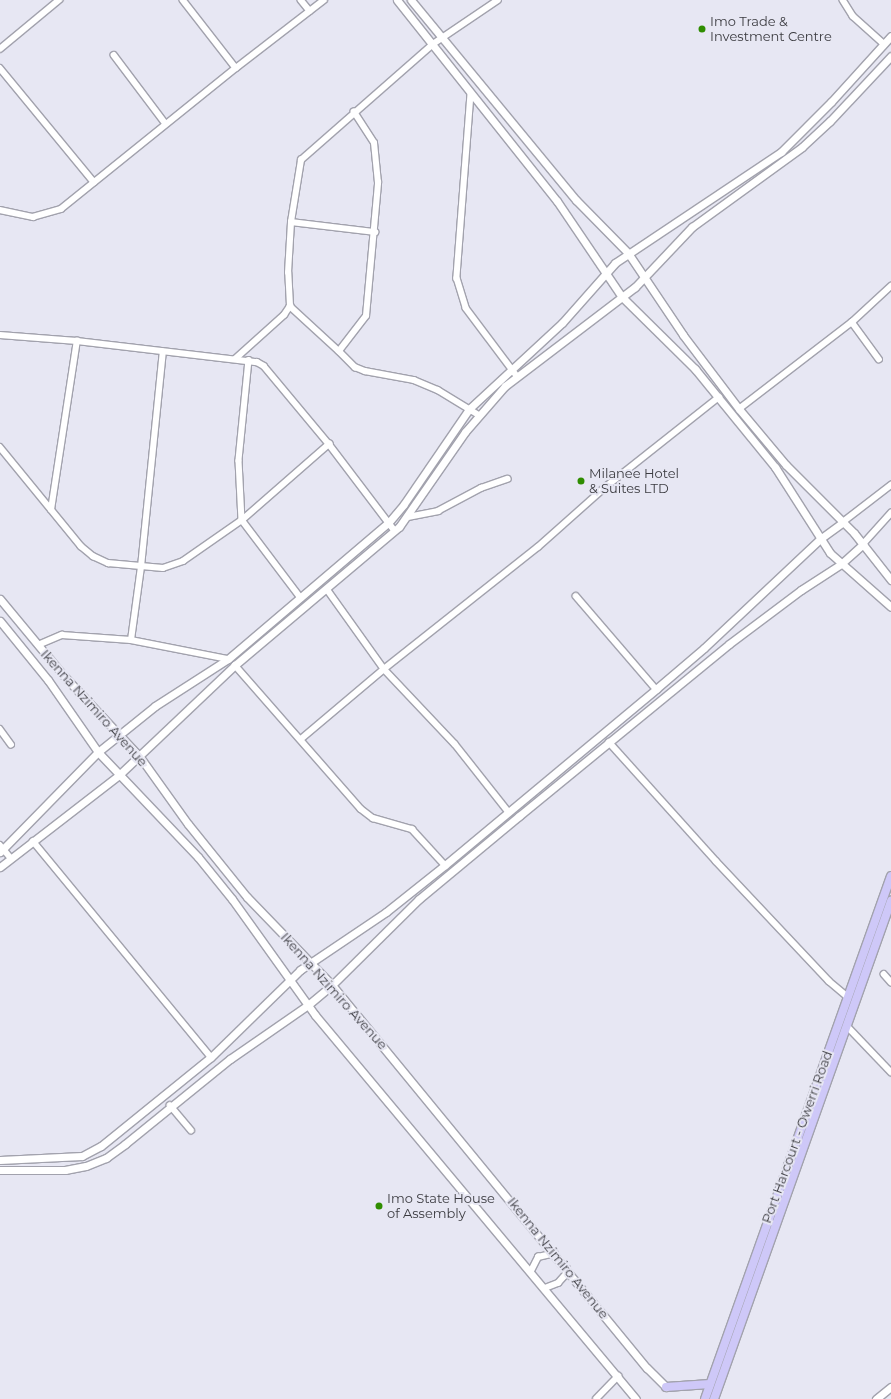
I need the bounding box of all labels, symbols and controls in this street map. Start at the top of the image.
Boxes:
place label: Imo Trade & Investment Centre [710,14,832,45]
marker: Imo Trade & Investment Centre [697,24,707,34]
place label: Milanee Hotel & Suites LTD [589,466,679,497]
marker: Milanee Hotel & Suites LTD [576,476,586,486]
street label: Ikenna Nzimiro Avenue [37,646,151,770]
street label: Ikenna Nzimiro Avenue [277,929,391,1053]
street label: Port Harcourt - Owerri Road [758,1049,836,1225]
place label: Imo State House of Assembly [387,1191,495,1222]
street label: Ikenna Nzimiro Avenue [504,1194,612,1322]
marker: Imo State House of Assembly [374,1201,384,1211]

